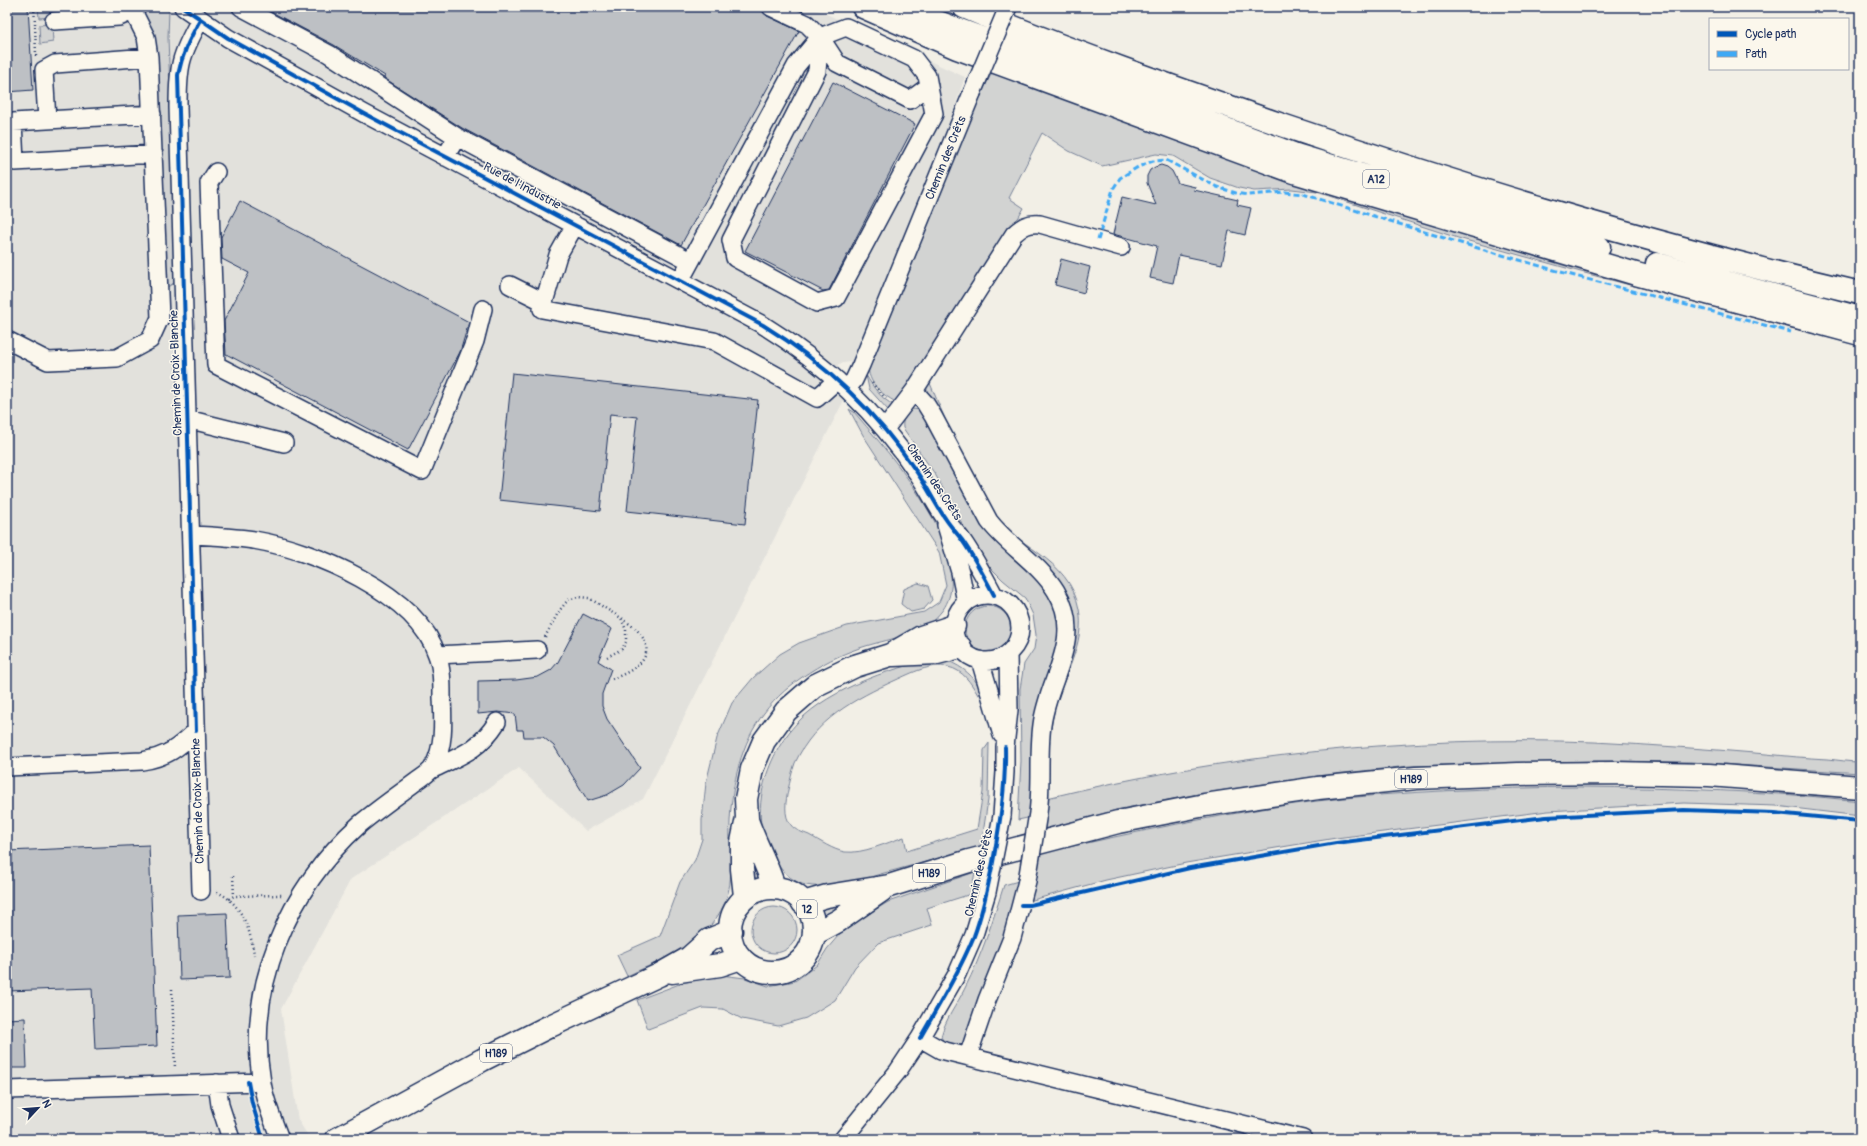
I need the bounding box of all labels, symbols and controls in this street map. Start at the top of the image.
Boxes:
legend [1709,18,1849,70]
text: Cycle path [1745,27,1797,42]
text: Path [1745,47,1767,62]
street label: Chemin des Crêts [922,113,970,202]
street label: Rue de l'Industrie [481,159,564,213]
road number: A12 [1363,170,1389,188]
street label: Chemin de Croix-Blanche [166,310,186,436]
street label: Chemin des Crêts [903,441,965,524]
street label: Chemin de Croix-Blanche [188,738,208,864]
road number: H189 [1395,770,1427,788]
street label: Chemin des Crêts [962,827,996,918]
road number: H189 [913,864,945,882]
road number: 12 [797,900,817,918]
road number: H189 [480,1044,512,1062]
north arrow [18,1088,58,1128]
text: N [39,1098,54,1111]

